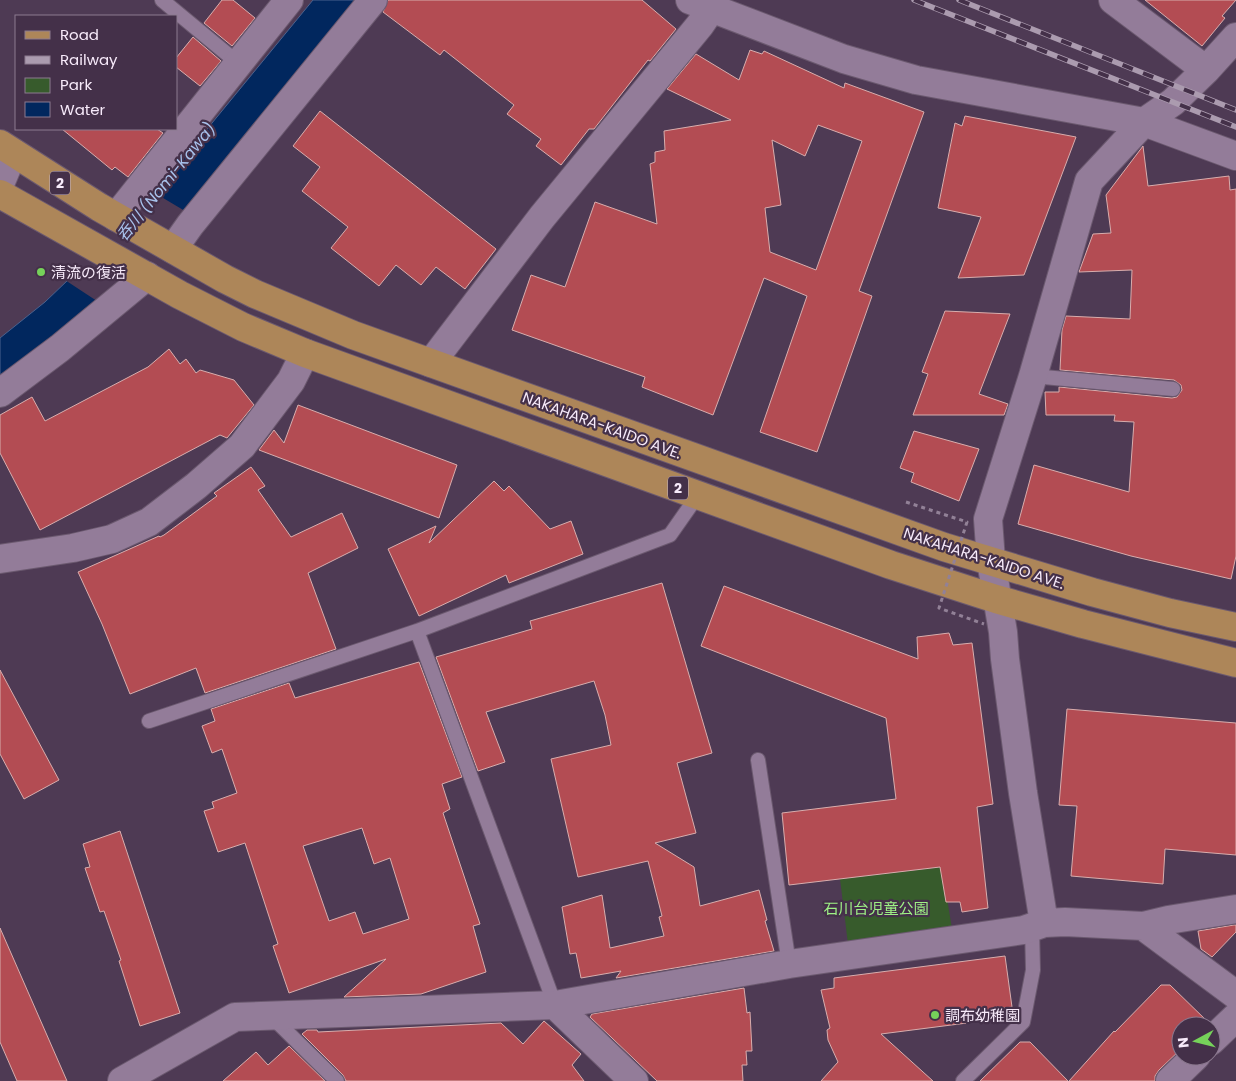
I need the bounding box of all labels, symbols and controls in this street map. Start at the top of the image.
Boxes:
legend [15,15,178,130]
text: Road [60,24,99,45]
text: Railway [60,49,118,70]
text: Park [60,74,92,95]
text: Water [60,99,106,120]
water label: 呑川 (Nomi-Kawa) [111,118,221,246]
road number: 2 [50,172,70,194]
place label: 清流の復活 [51,262,126,283]
marker: 清流の復活 [35,266,47,278]
street label: NAKAHARA-KAIDO AVE. [519,386,685,464]
road number: 2 [668,476,688,499]
street label: NAKAHARA-KAIDO AVE. [901,522,1067,594]
park label: 石川台児童公園 [823,898,929,919]
place label: 調布幼稚園 [945,1005,1020,1026]
marker: 調布幼稚園 [929,1009,941,1021]
north arrow [1171,1016,1221,1066]
text: N [1173,1036,1194,1049]

